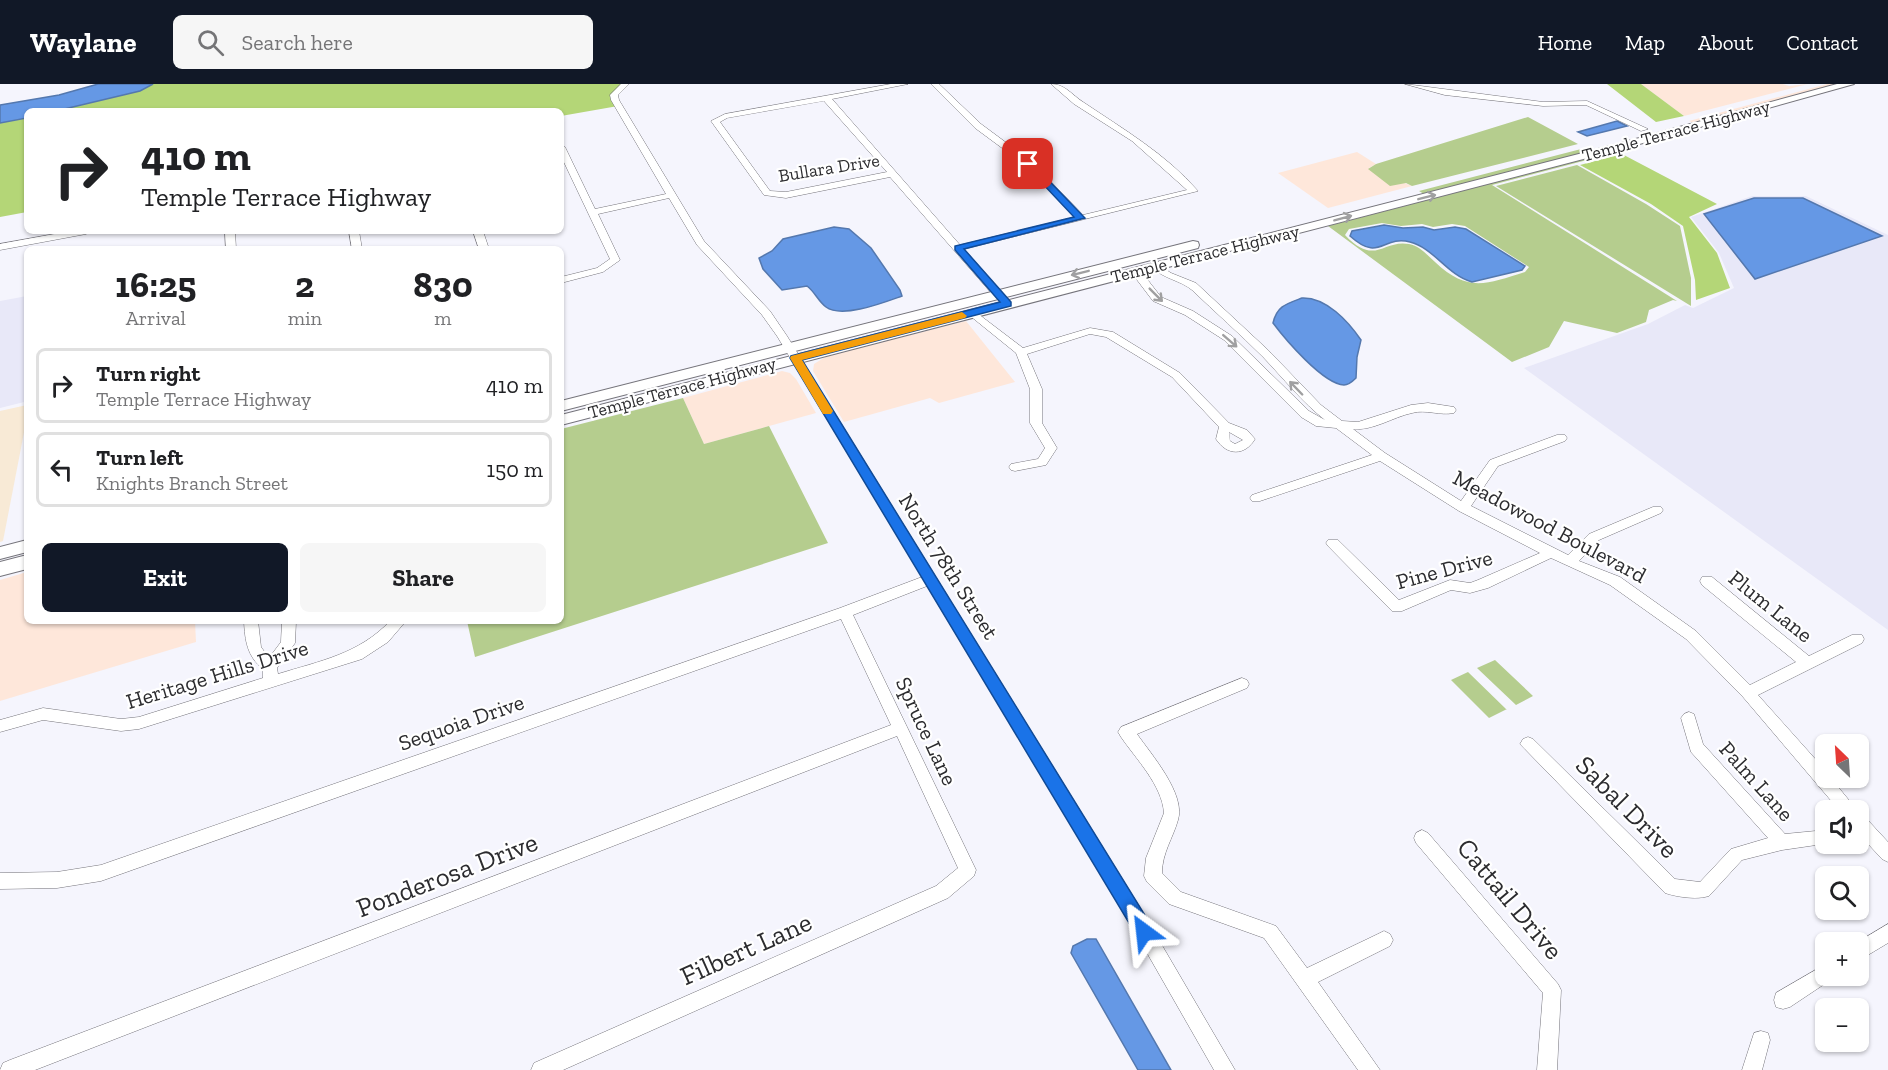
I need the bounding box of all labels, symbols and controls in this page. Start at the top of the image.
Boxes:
search box [173,15,593,69]
text: Waylane [30,26,137,59]
icon: search [194,26,227,59]
text: Search here [242,29,353,56]
text: Home [1538,30,1592,55]
text: Map [1625,30,1665,55]
text: About [1698,30,1753,55]
text: Contact [1786,30,1858,55]
street label: Temple Terrace Highway [1580,95,1773,167]
text: 410 m [141,130,251,181]
icon: right [42,132,120,210]
pin [1002,138,1053,189]
icon: arrive [1011,147,1044,180]
street label: Bullara Drive [777,149,881,187]
text: Temple Terrace Highway [141,181,431,213]
one-way arrow [1417,190,1436,202]
one-way arrow [1333,212,1352,224]
street label: Temple Terrace Highway [1108,220,1302,288]
text: 16:25 [115,263,196,306]
text: 2 [295,263,314,306]
text: 830 [413,263,473,306]
one-way arrow [1071,267,1090,279]
one-way arrow [1148,287,1163,302]
text: Arrival [126,306,186,330]
text: min [288,306,322,330]
text: m [434,306,452,330]
one-way arrow [1222,334,1237,348]
street label: Temple Terrace Highway [586,352,779,424]
text: Turn right [96,360,200,387]
icon: right [45,369,78,402]
text: 410 m [486,372,543,399]
one-way arrow [1289,381,1303,396]
text: Temple Terrace Highway [96,387,311,411]
text: Turn left [96,444,183,471]
icon: left [45,453,78,486]
text: 150 m [487,456,543,483]
street label: Meadowood Boulevard [1448,464,1651,589]
text: Knights Branch Street [96,471,288,495]
street label: North 78th Street [893,488,1005,645]
button: Exit [42,543,288,612]
button: Share [300,543,546,612]
street label: Pine Drive [1393,544,1495,595]
street label: Plum Lane [1723,564,1818,648]
street label: Heritage Hills Drive [123,634,311,715]
street label: Spruce Lane [890,673,963,790]
street label: Sequoia Drive [395,688,527,757]
north arrow [1815,734,1869,788]
map controls [1815,734,1869,1052]
street label: Palm Lane [1714,736,1800,827]
street label: Sabal Drive [1569,749,1685,865]
button: sound [1815,800,1869,854]
street label: Ponderosa Drive [352,826,542,924]
street label: Cattail Drive [1450,832,1570,966]
button: search [1815,866,1869,920]
position arrow [1112,900,1176,964]
street label: Filbert Lane [675,906,817,992]
button: + [1815,932,1869,986]
button: − [1815,998,1869,1052]

